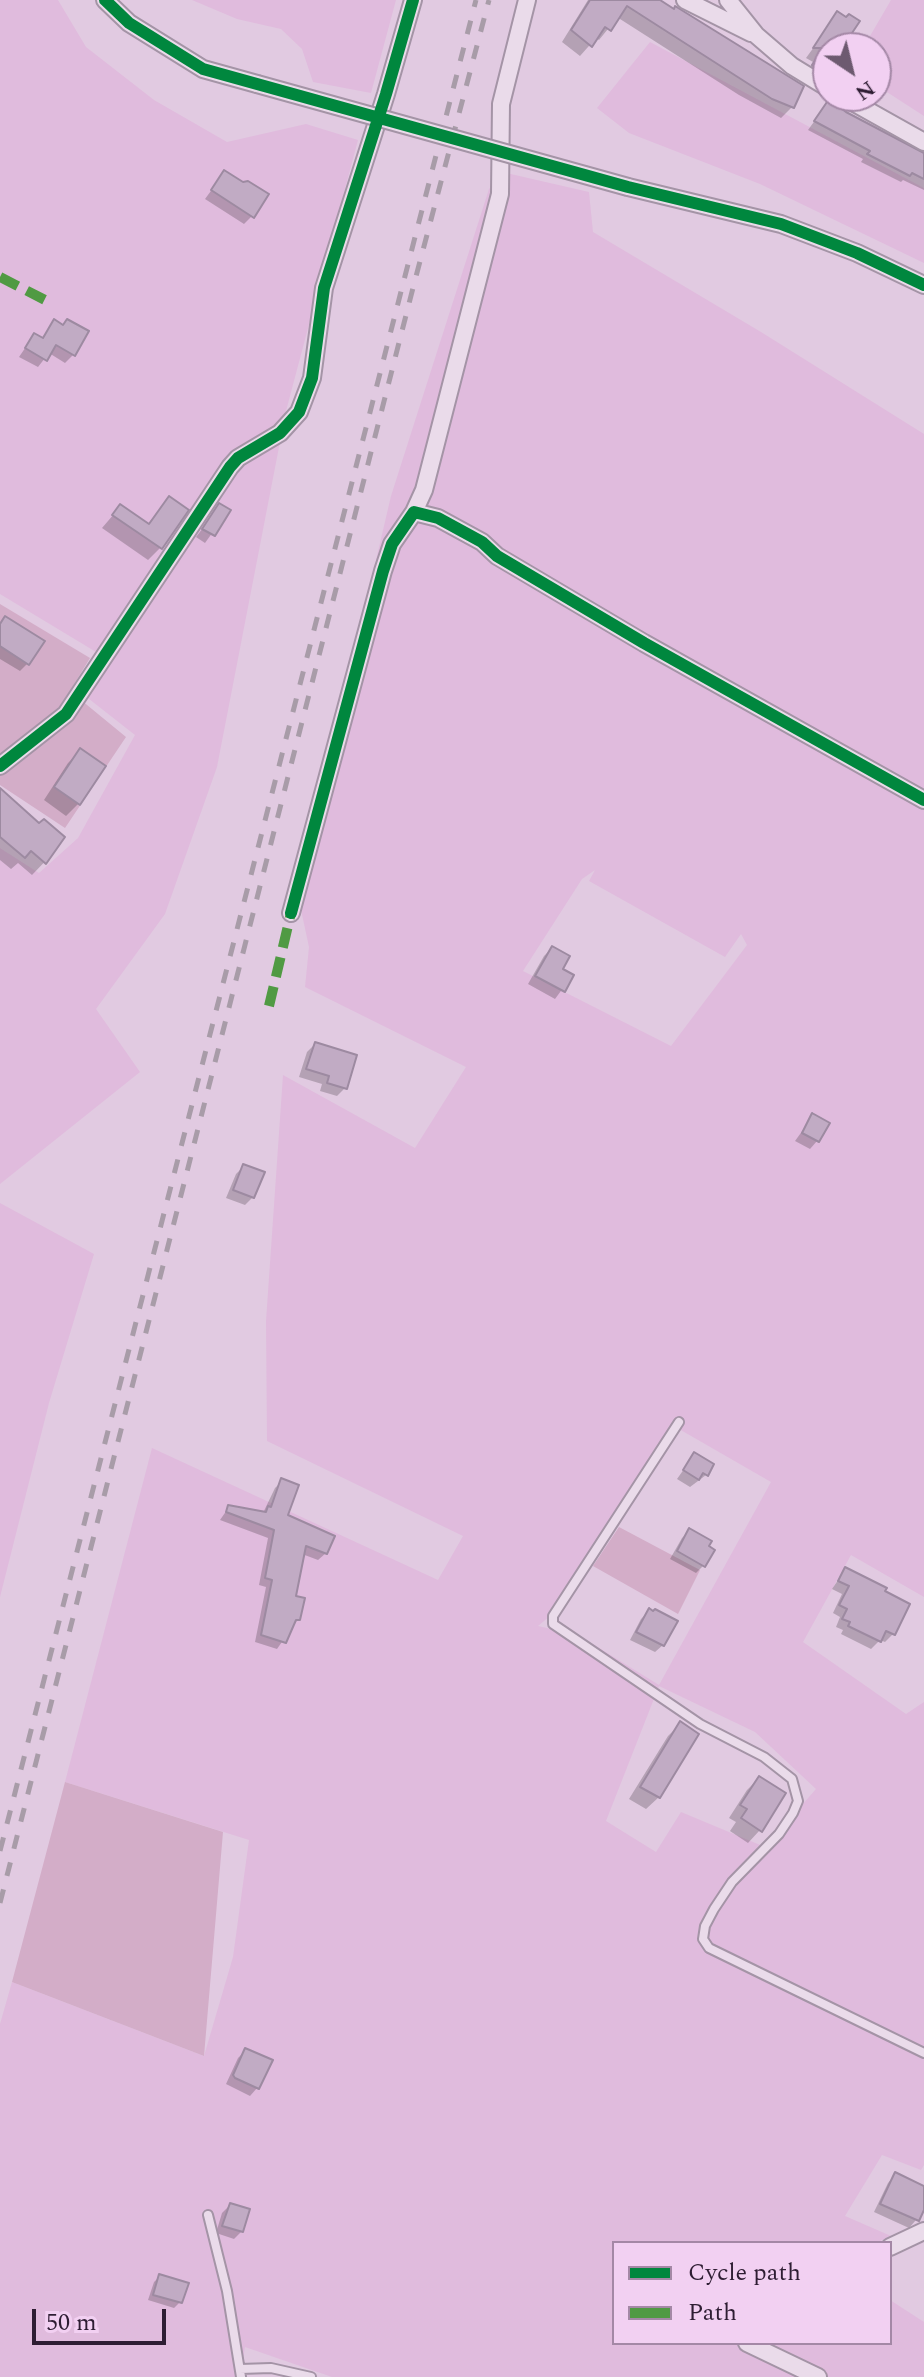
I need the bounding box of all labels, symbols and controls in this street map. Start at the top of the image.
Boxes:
north arrow [812,32,892,112]
text: N [848,72,882,109]
legend [612,2241,892,2345]
text: Cycle path [688,2255,801,2291]
scale bar [36,2293,170,2343]
text: Path [688,2295,737,2331]
text: 50 m [46,2305,97,2341]

